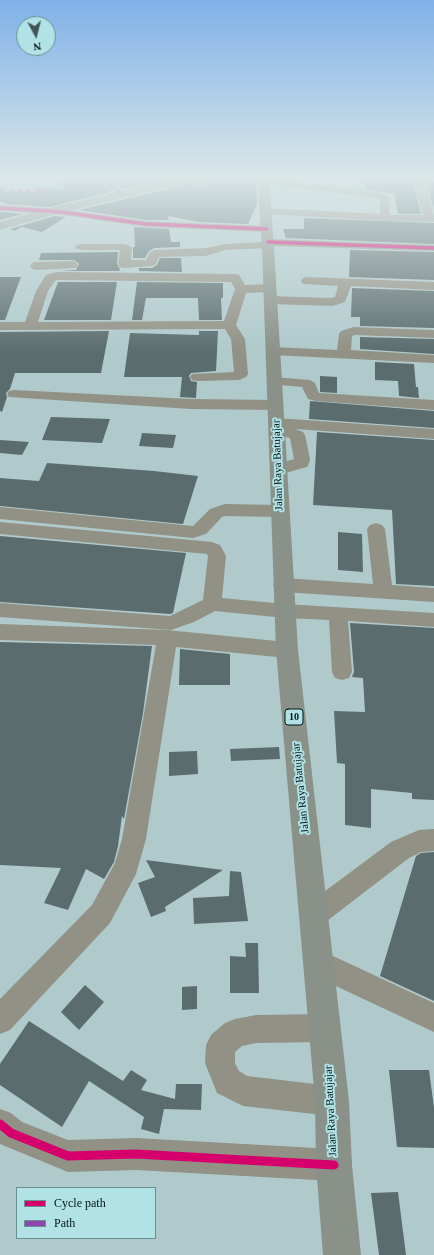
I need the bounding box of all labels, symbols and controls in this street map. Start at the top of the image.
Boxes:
north arrow [16,16,56,56]
text: N [33,40,42,53]
street label: Jalan Raya Batujajar [270,419,286,511]
road number: 10 [285,709,303,725]
street label: Jalan Raya Batujajar [290,742,312,834]
street label: Jalan Raya Batujajar [322,1065,340,1157]
legend [16,1187,156,1239]
text: Cycle path [54,1196,106,1210]
text: Path [54,1216,75,1230]

